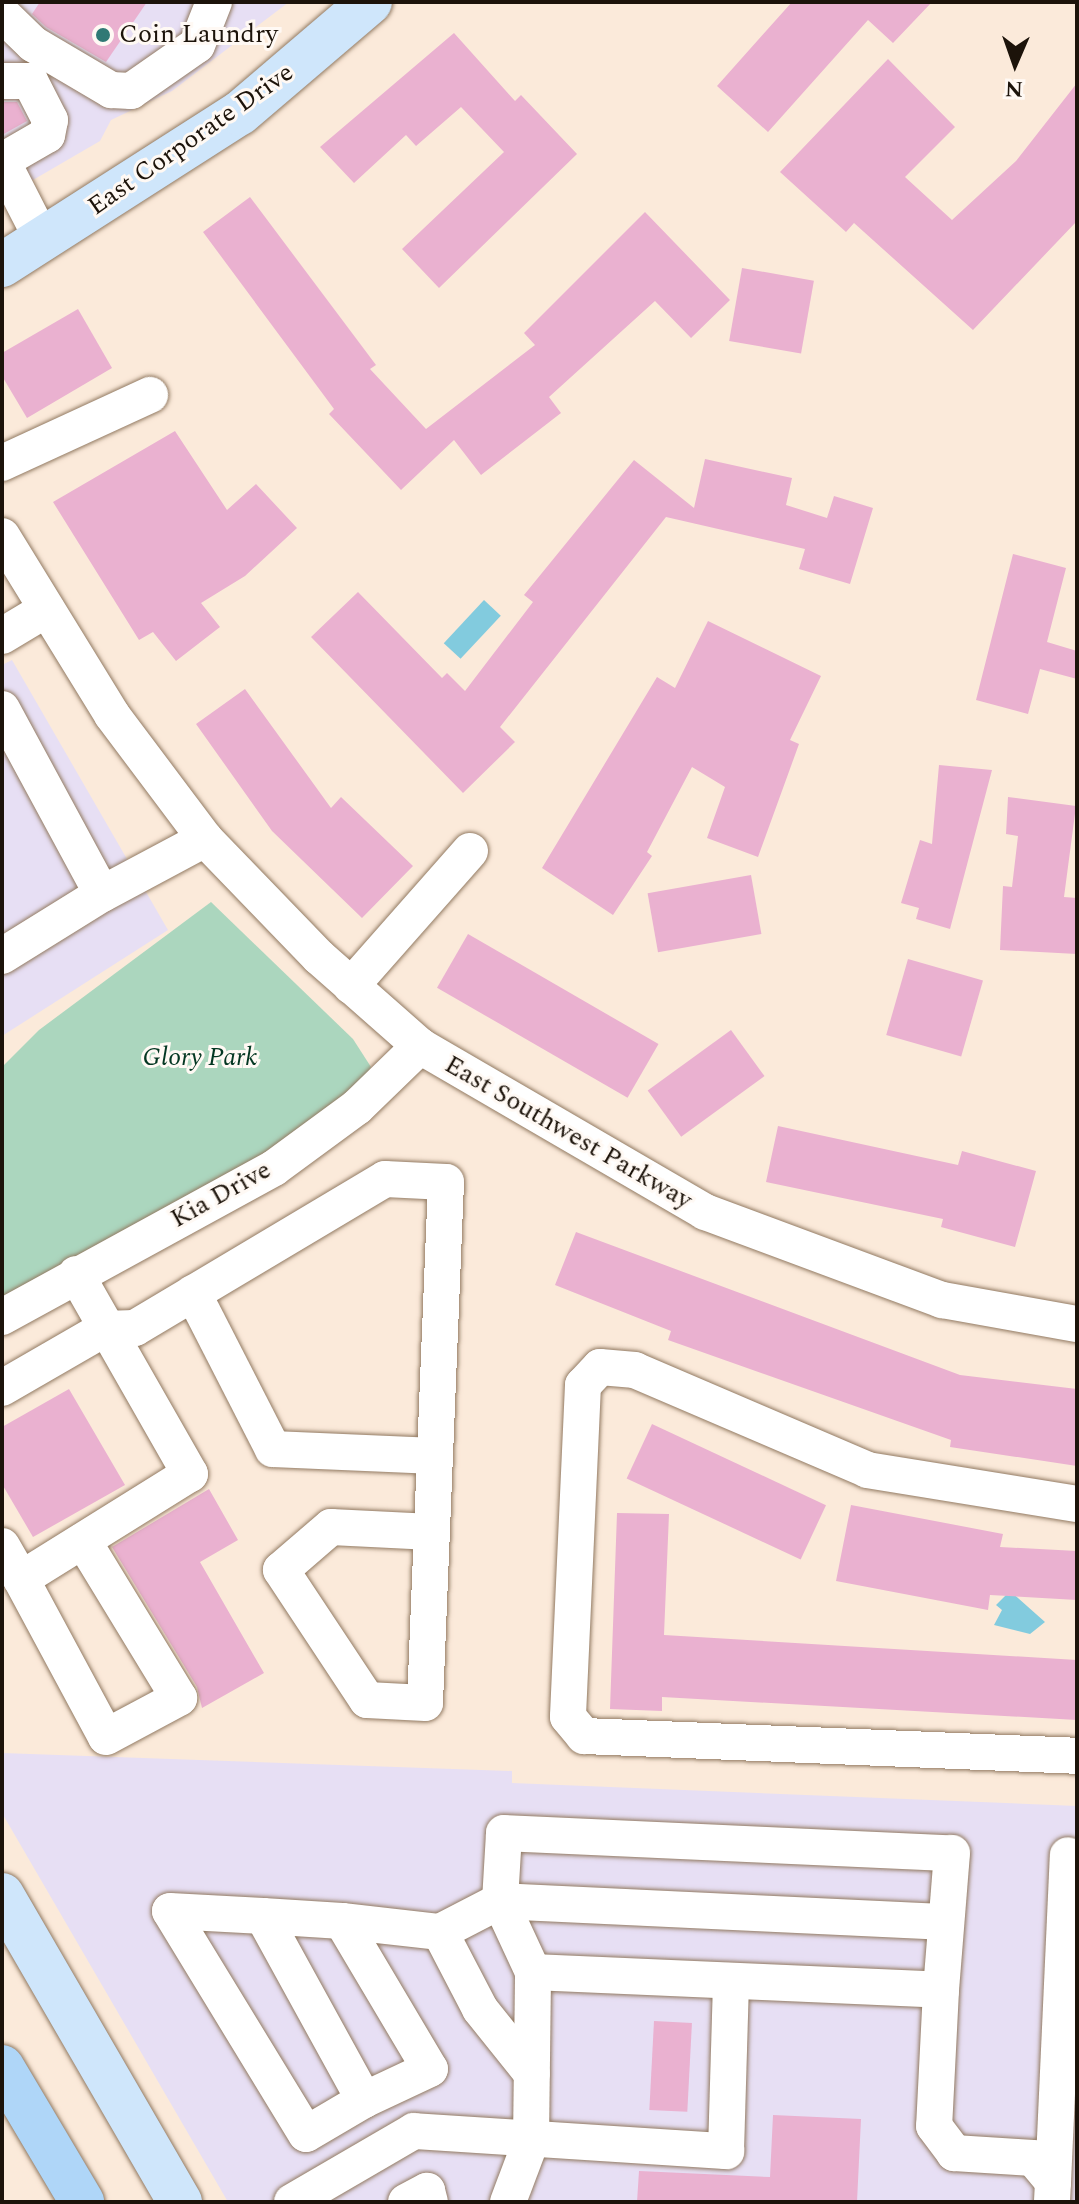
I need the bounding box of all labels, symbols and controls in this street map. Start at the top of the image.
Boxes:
place label: Coin Laundry [119,19,278,51]
north arrow [975,24,1055,104]
marker: Coin Laundry [94,26,112,44]
street label: East Corporate Drive [82,57,300,223]
text: N [1005,72,1024,105]
park label: Glory Park [143,1042,257,1074]
street label: East Southwest Parkway [439,1049,697,1217]
street label: Kia Drive [166,1155,276,1235]

